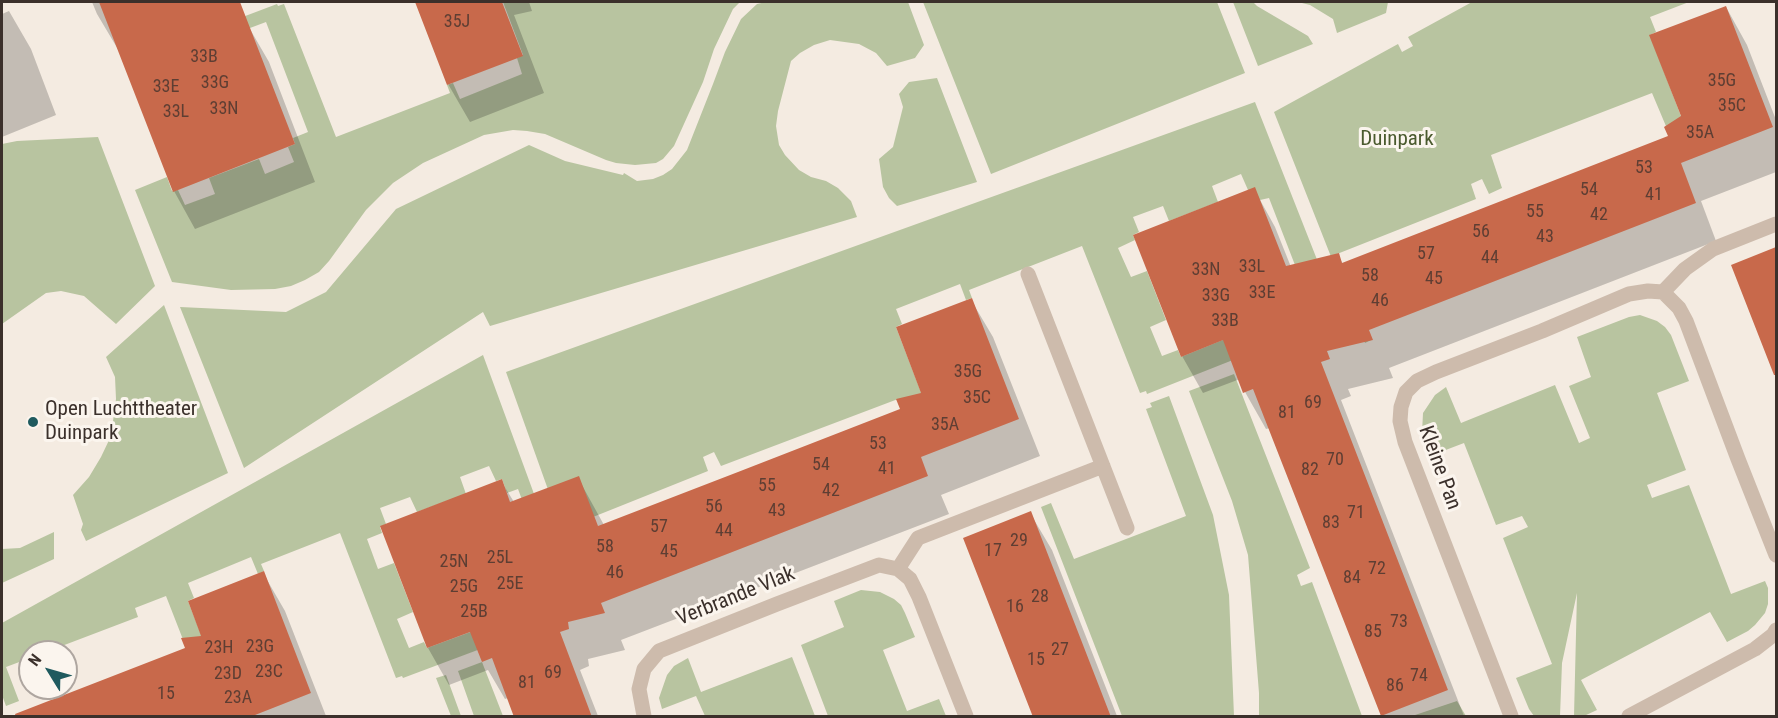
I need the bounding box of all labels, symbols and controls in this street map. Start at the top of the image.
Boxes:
house number: 35J [444,11,470,33]
house number: 33B [190,46,218,68]
house number: 35G [1708,70,1736,92]
house number: 33G [201,72,229,94]
house number: 33E [153,76,179,98]
house number: 35C [1718,95,1746,117]
house number: 33N [210,98,238,120]
house number: 33L [163,101,189,123]
house number: 35A [1686,122,1714,144]
park label: Duinpark [1360,127,1434,153]
house number: 53 [1635,157,1653,179]
house number: 54 [1580,179,1598,201]
house number: 41 [1645,184,1663,206]
house number: 55 [1526,201,1544,223]
house number: 42 [1590,204,1608,226]
house number: 56 [1472,221,1490,243]
house number: 43 [1536,226,1554,248]
house number: 57 [1417,243,1435,265]
house number: 44 [1481,247,1499,269]
house number: 33L [1239,256,1265,278]
house number: 33N [1192,259,1220,281]
house number: 58 [1361,265,1379,287]
house number: 45 [1425,268,1443,290]
house number: 33E [1249,282,1275,304]
house number: 33G [1202,285,1230,307]
house number: 46 [1371,290,1389,312]
house number: 33B [1211,310,1239,332]
house number: 35G [954,361,982,383]
house number: 35C [963,387,991,409]
house number: 69 [1304,392,1322,414]
place label: Open Luchttheater Duinpark [45,397,197,447]
house number: 81 [1278,402,1296,424]
house number: 35A [931,414,959,436]
marker: Open Luchttheater Duinpark [26,415,40,429]
street label: Kleine Pan [1412,423,1466,513]
house number: 53 [869,433,887,455]
house number: 70 [1326,449,1344,471]
house number: 54 [812,454,830,476]
house number: 41 [878,458,896,480]
house number: 82 [1301,459,1319,481]
house number: 55 [758,475,776,497]
house number: 42 [822,480,840,502]
house number: 56 [705,496,723,518]
house number: 43 [768,500,786,522]
house number: 71 [1347,502,1365,524]
house number: 83 [1322,512,1340,534]
house number: 57 [650,516,668,538]
house number: 44 [715,520,733,542]
house number: 29 [1010,530,1028,552]
house number: 58 [596,536,614,558]
house number: 17 [984,540,1002,562]
house number: 45 [660,541,678,563]
house number: 25L [487,547,513,569]
house number: 25N [440,551,468,573]
house number: 72 [1368,558,1386,580]
house number: 46 [606,562,624,584]
street label: Verbrande Vlak [673,562,799,632]
house number: 84 [1343,567,1361,589]
house number: 25E [497,573,523,595]
house number: 25G [450,576,478,598]
house number: 28 [1031,586,1049,608]
house number: 16 [1006,596,1024,618]
house number: 25B [460,601,488,623]
house number: 73 [1390,611,1408,633]
house number: 85 [1364,621,1382,643]
house number: 23G [246,636,274,658]
house number: 23H [205,637,233,659]
house number: 27 [1051,639,1069,661]
north arrow [18,640,78,700]
house number: 15 [1027,649,1045,671]
text: N [24,650,45,670]
house number: 23C [255,661,283,683]
house number: 69 [544,662,562,684]
house number: 23D [214,663,242,685]
house number: 74 [1410,665,1428,687]
house number: 81 [518,672,536,694]
house number: 86 [1386,675,1404,697]
house number: 15 [157,683,175,705]
house number: 23A [224,687,252,709]

